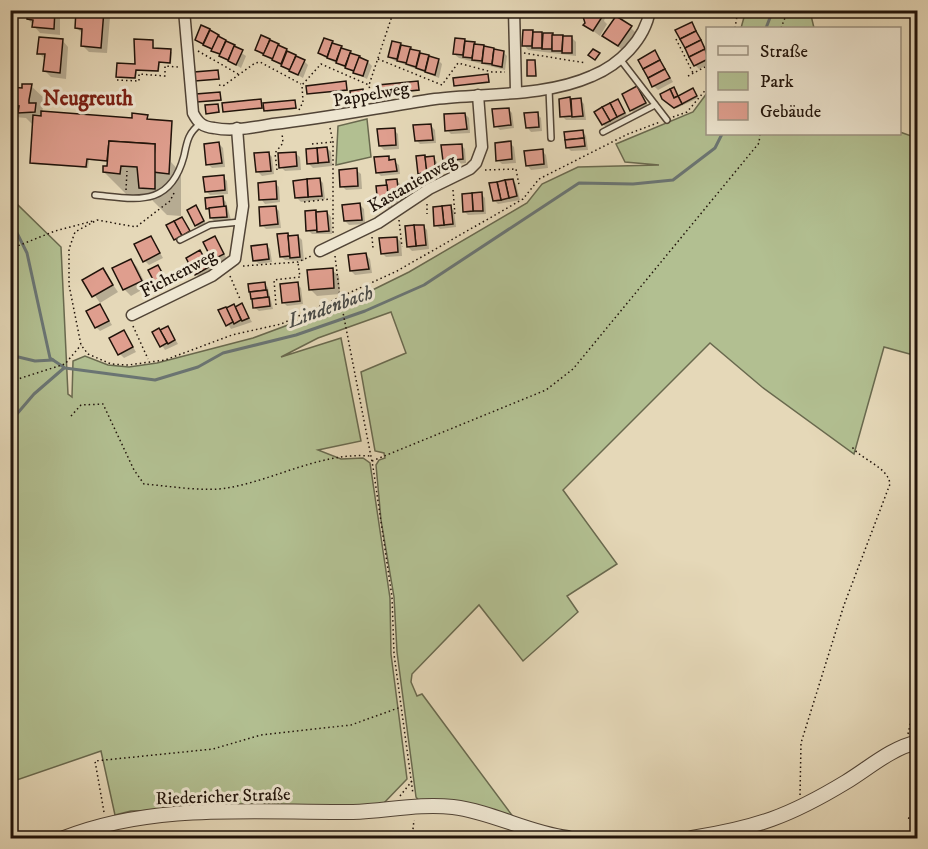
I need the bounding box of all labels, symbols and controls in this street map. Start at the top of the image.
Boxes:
legend [706,27,901,135]
text: Straße [760,41,808,63]
text: Park [760,71,794,93]
street label: Pappelweg [332,77,411,112]
district label: Neugreuth [43,86,134,112]
text: Gebäude [760,101,821,123]
street label: Kastanienweg [364,150,461,218]
street label: Fichtenweg [137,245,220,303]
water label: Lindenbach [283,280,377,335]
street label: Riedericher Straße [155,784,291,810]

